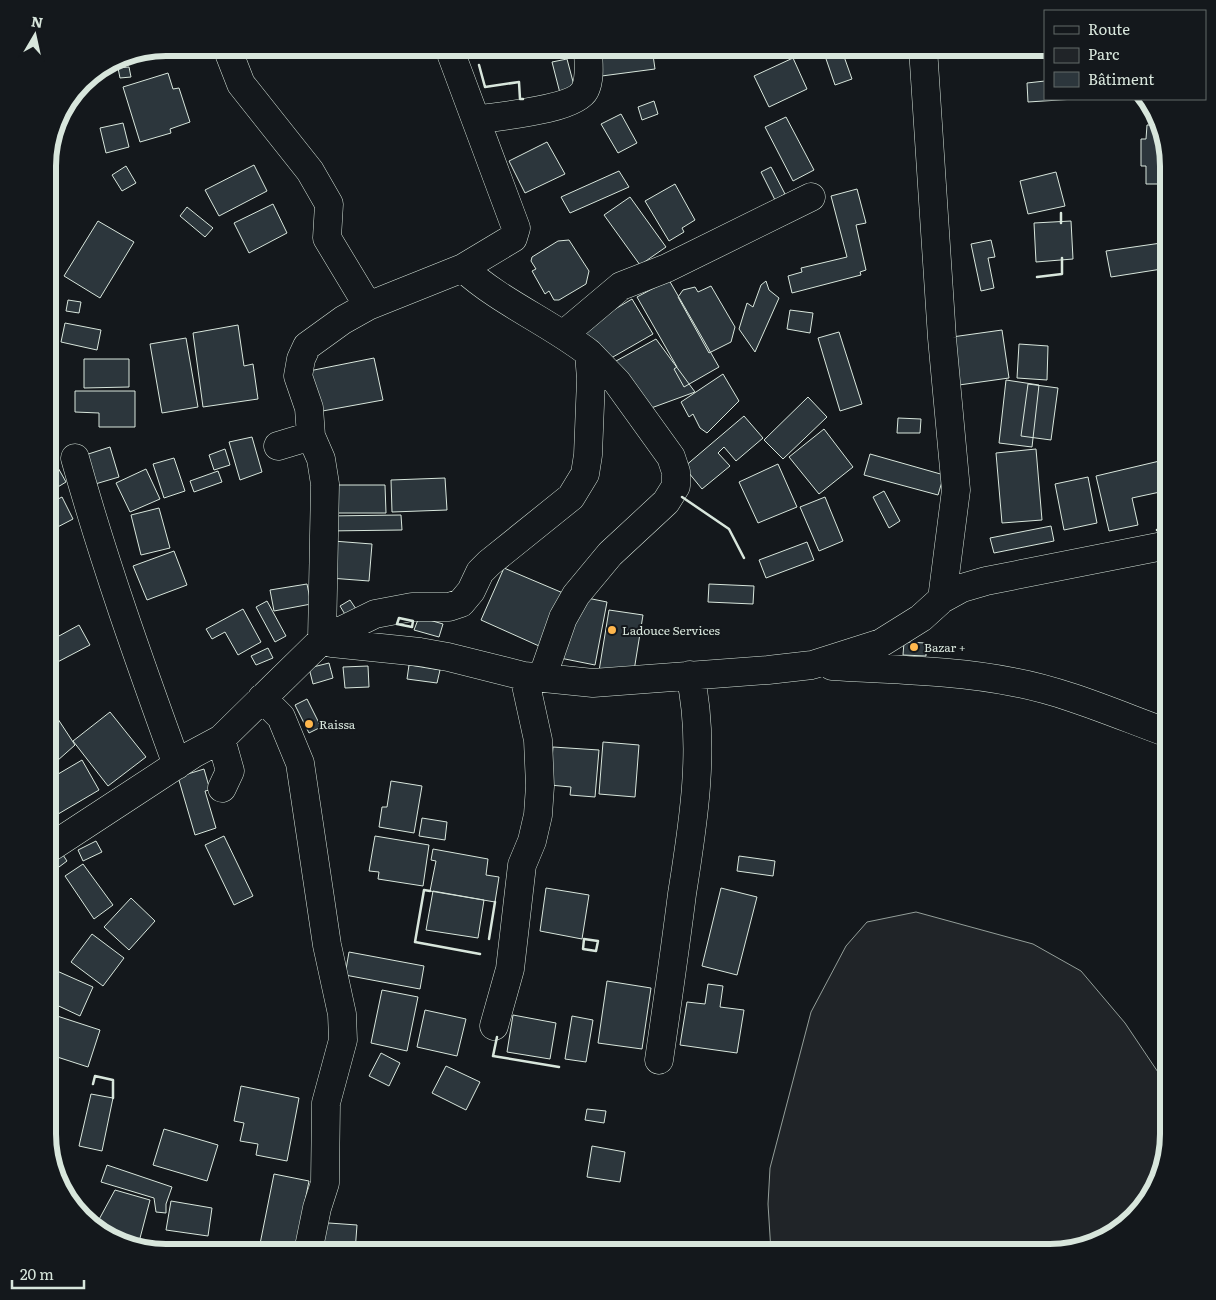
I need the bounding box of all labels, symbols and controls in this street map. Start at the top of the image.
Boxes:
north arrow [10,10,60,60]
text: N [30,10,45,32]
legend [1044,10,1206,100]
text: Route [1088,17,1130,40]
text: Parc [1088,42,1120,65]
text: Bâtiment [1088,67,1154,90]
place label: Ladouce Services [622,621,720,639]
marker: Ladouce Services [606,624,618,636]
place label: Bazar + [924,638,966,656]
marker: Bazar + [908,641,920,653]
place label: Raissa [319,715,356,733]
marker: Raissa [303,718,315,730]
scale bar [12,1258,85,1290]
text: 20 m [20,1262,54,1285]

